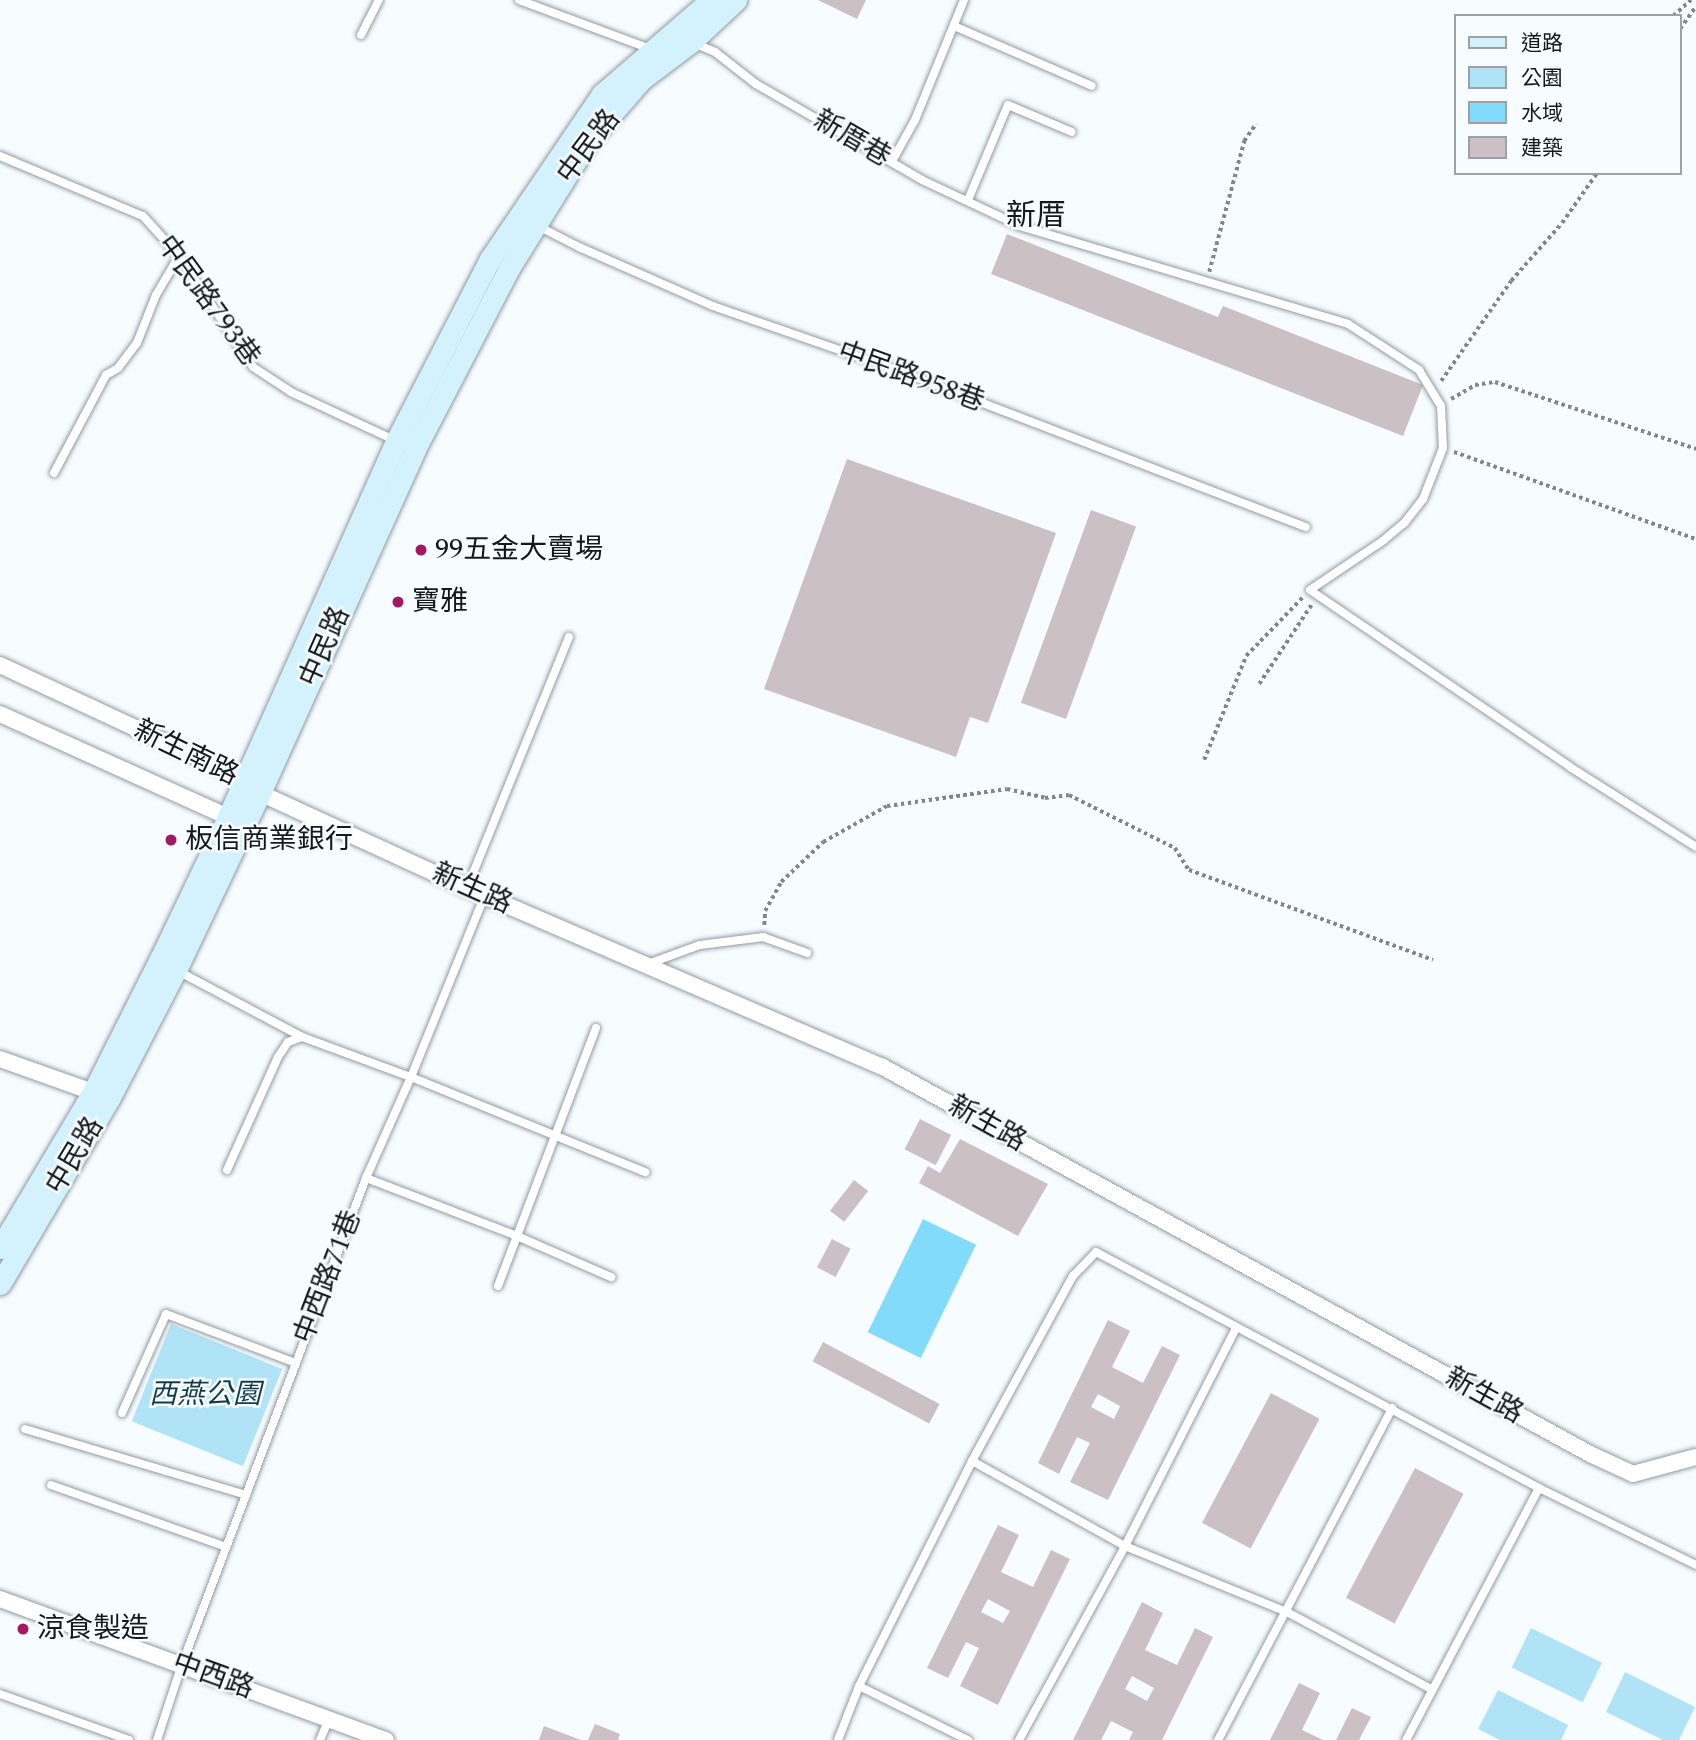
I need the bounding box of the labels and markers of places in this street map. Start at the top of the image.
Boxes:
place label: 99五金大賣場 [435,533,603,567]
marker: 99五金大賣場 [413,542,429,558]
place label: 寶雅 [412,585,468,619]
marker: 寶雅 [390,594,406,610]
place label: 板信商業銀行 [185,823,353,857]
marker: 板信商業銀行 [163,832,179,848]
place label: 涼食製造 [37,1612,149,1646]
marker: 涼食製造 [15,1621,31,1637]

